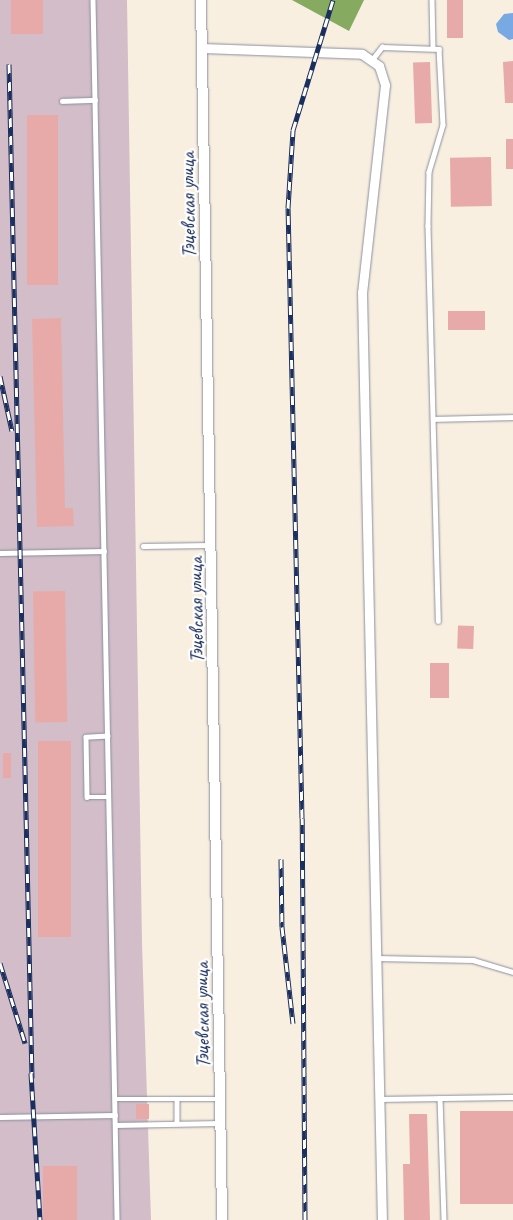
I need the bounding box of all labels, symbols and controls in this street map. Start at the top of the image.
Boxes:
street label: Тэцевская улица [175,151,201,259]
street label: Тэцевская улица [183,556,209,664]
street label: Тэцевская улица [189,961,215,1069]

